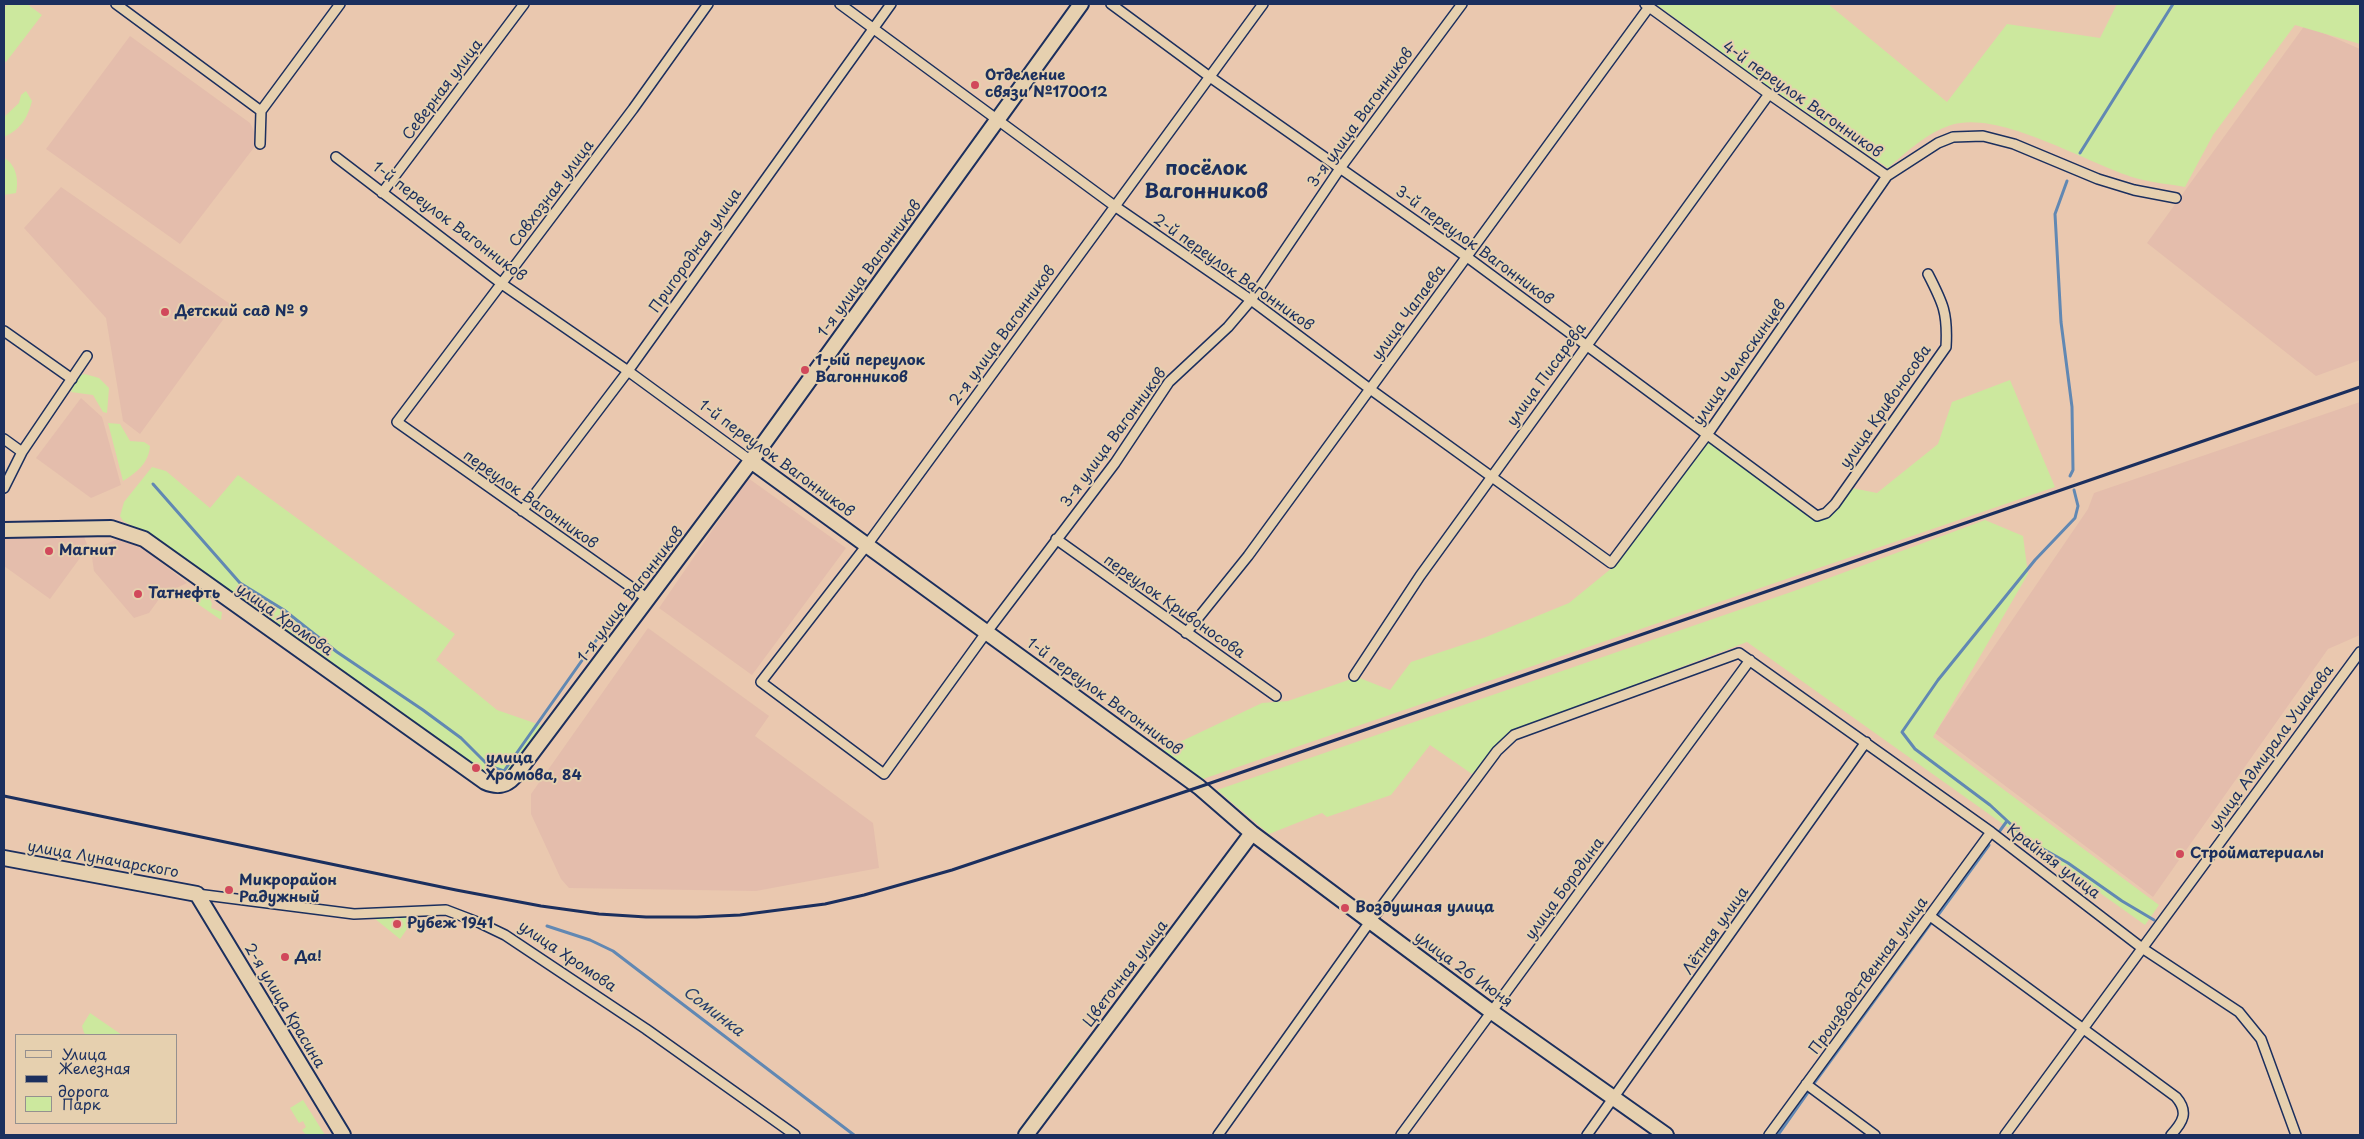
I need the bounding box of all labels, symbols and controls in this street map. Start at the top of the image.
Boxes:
street label: Северная улица [399,36,487,144]
street label: 4-й переулок Вагонников [1719,38,1885,162]
street label: 3-я улица Вагонников [1304,45,1418,191]
place label: Отделение связи №170012 [985,67,1108,102]
marker: Отделение связи №170012 [969,79,981,91]
street label: Совхозная улица [506,137,598,251]
district label: посёлок Вагонников [1144,157,1268,204]
street label: 1-й переулок Вагонников [369,158,529,286]
street label: 3-й переулок Вагонников [1392,183,1556,309]
street label: Пригородная улица [646,185,746,317]
street label: 1-я улица Вагонников [814,197,926,341]
street label: 2-й переулок Вагонников [1149,211,1317,335]
street label: улица Чапаева [1368,262,1450,364]
street label: 2-я улица Вагонников [946,263,1060,409]
street label: улица Челюскинцев [1690,297,1790,429]
place label: Детский сад № 9 [175,303,308,321]
marker: Детский сад № 9 [159,306,171,318]
street label: улица Писарева [1504,320,1590,430]
street label: улица Кривоносова [1837,342,1935,472]
place label: 1-ый переулок Вагонников [815,352,925,387]
marker: 1-ый переулок Вагонников [799,364,811,376]
street label: 3-я улица Вагонников [1057,365,1171,511]
street label: 1-й переулок Вагонников [695,397,857,521]
street label: переулок Вагонников [459,447,601,553]
street label: 1-я улица Вагонников [574,524,688,666]
place label: Магнит [59,542,116,560]
marker: Магнит [43,545,55,557]
street label: переулок Кривоносова [1100,551,1248,663]
street label: улица Хромова [232,580,336,660]
place label: Татнефть [148,585,220,603]
marker: Татнефть [132,588,144,600]
street label: 1-й переулок Вагонников [1023,635,1185,759]
street label: улица Адмирала Ушакова [2206,662,2338,834]
place label: улица Хромова, 84 [486,750,582,785]
marker: улица Хромова, 84 [470,762,482,774]
street label: Крайняя улица [2003,821,2103,903]
street label: улица Бородина [1522,834,1608,944]
street label: улица Луначарского [26,838,180,882]
place label: Стройматериалы [2190,845,2324,863]
marker: Стройматериалы [2174,848,2186,860]
place label: Микрорайон Радужный [239,872,337,907]
marker: Микрорайон Радужный [223,884,235,896]
street label: Лётная улица [1679,884,1753,978]
street label: Производственная улица [1806,894,1932,1058]
place label: Воздушная улица [1355,899,1495,917]
marker: Воздушная улица [1339,902,1351,914]
place label: Рубеж 1941 [407,915,493,933]
street label: Цветочная улица [1080,917,1172,1031]
marker: Рубеж 1941 [391,918,403,930]
street label: улица Хромова [515,918,619,996]
street label: улица 26 Июня [1410,928,1516,1012]
street label: 2-я улица Красина [240,940,328,1072]
place label: Да! [295,948,322,966]
marker: Да! [279,951,291,963]
water label: Соминка [679,983,747,1041]
legend [15,1034,178,1124]
text: Улица [62,1042,107,1065]
text: Железная дорога [58,1056,131,1102]
text: Парк [62,1092,101,1115]

